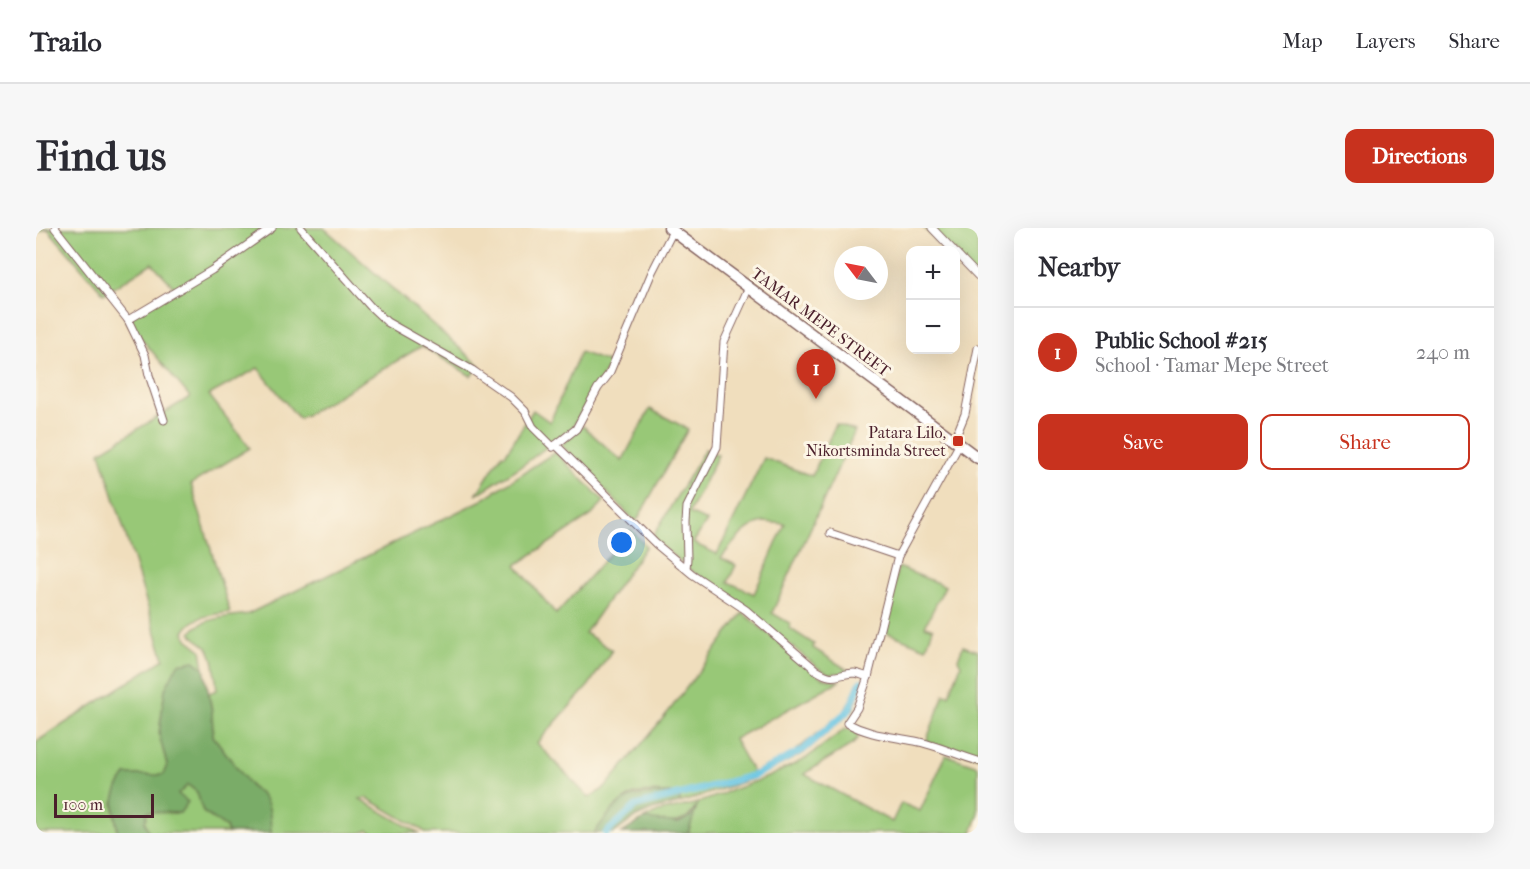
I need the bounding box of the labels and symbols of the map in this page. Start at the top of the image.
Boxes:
north arrow [834,246,888,300]
street label: TAMAR MEPE STREET [748,264,894,381]
pin: 1 [796,350,836,399]
place label: Patara Lilo, Nikortsminda Street [806,423,946,460]
marker: Patara Lilo, Nikortsminda Street [951,434,965,448]
your location [607,528,636,557]
scale bar [54,791,154,818]

